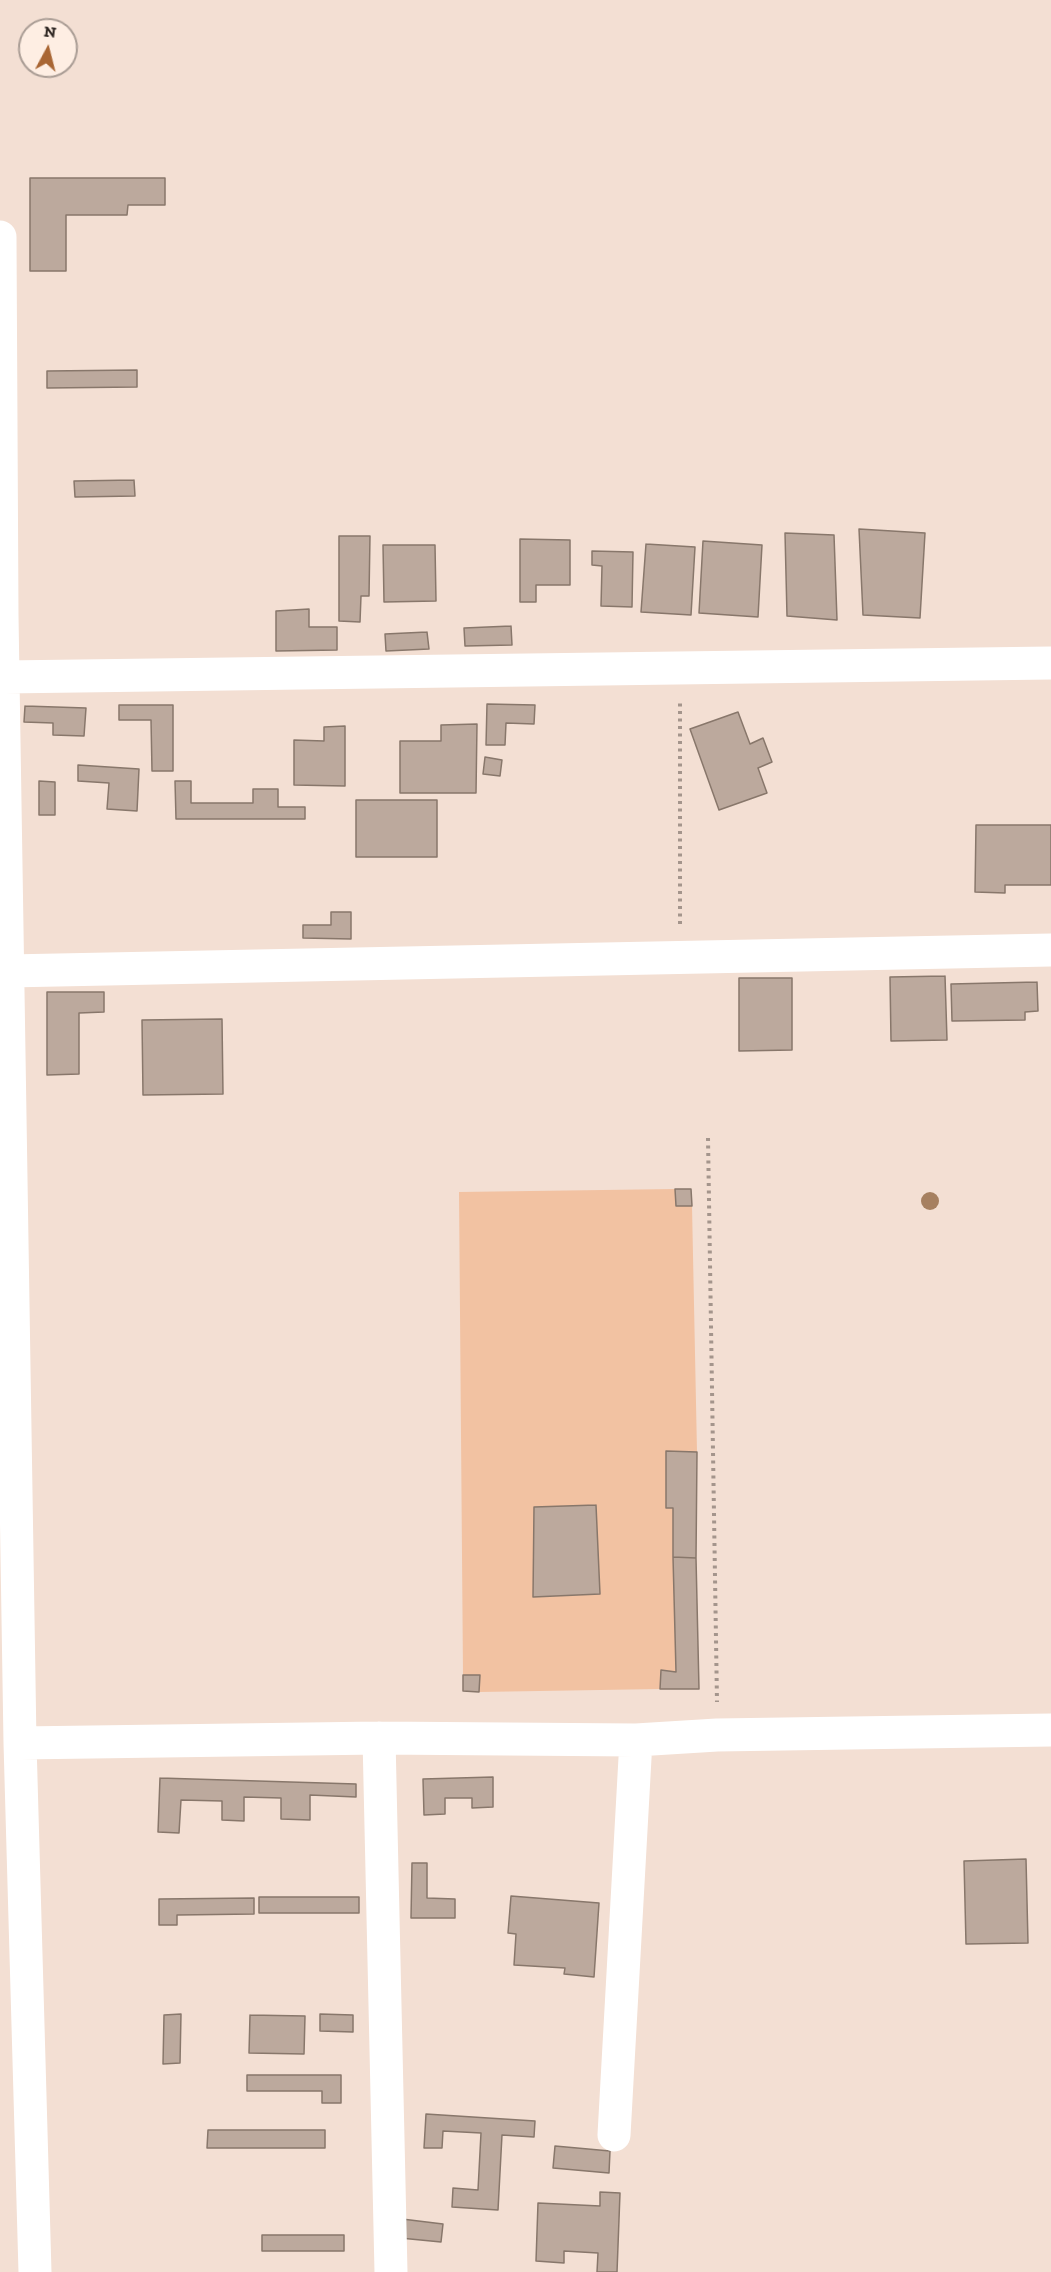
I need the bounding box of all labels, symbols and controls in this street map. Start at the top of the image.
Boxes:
north arrow [18,18,78,78]
text: N [43,21,57,42]

